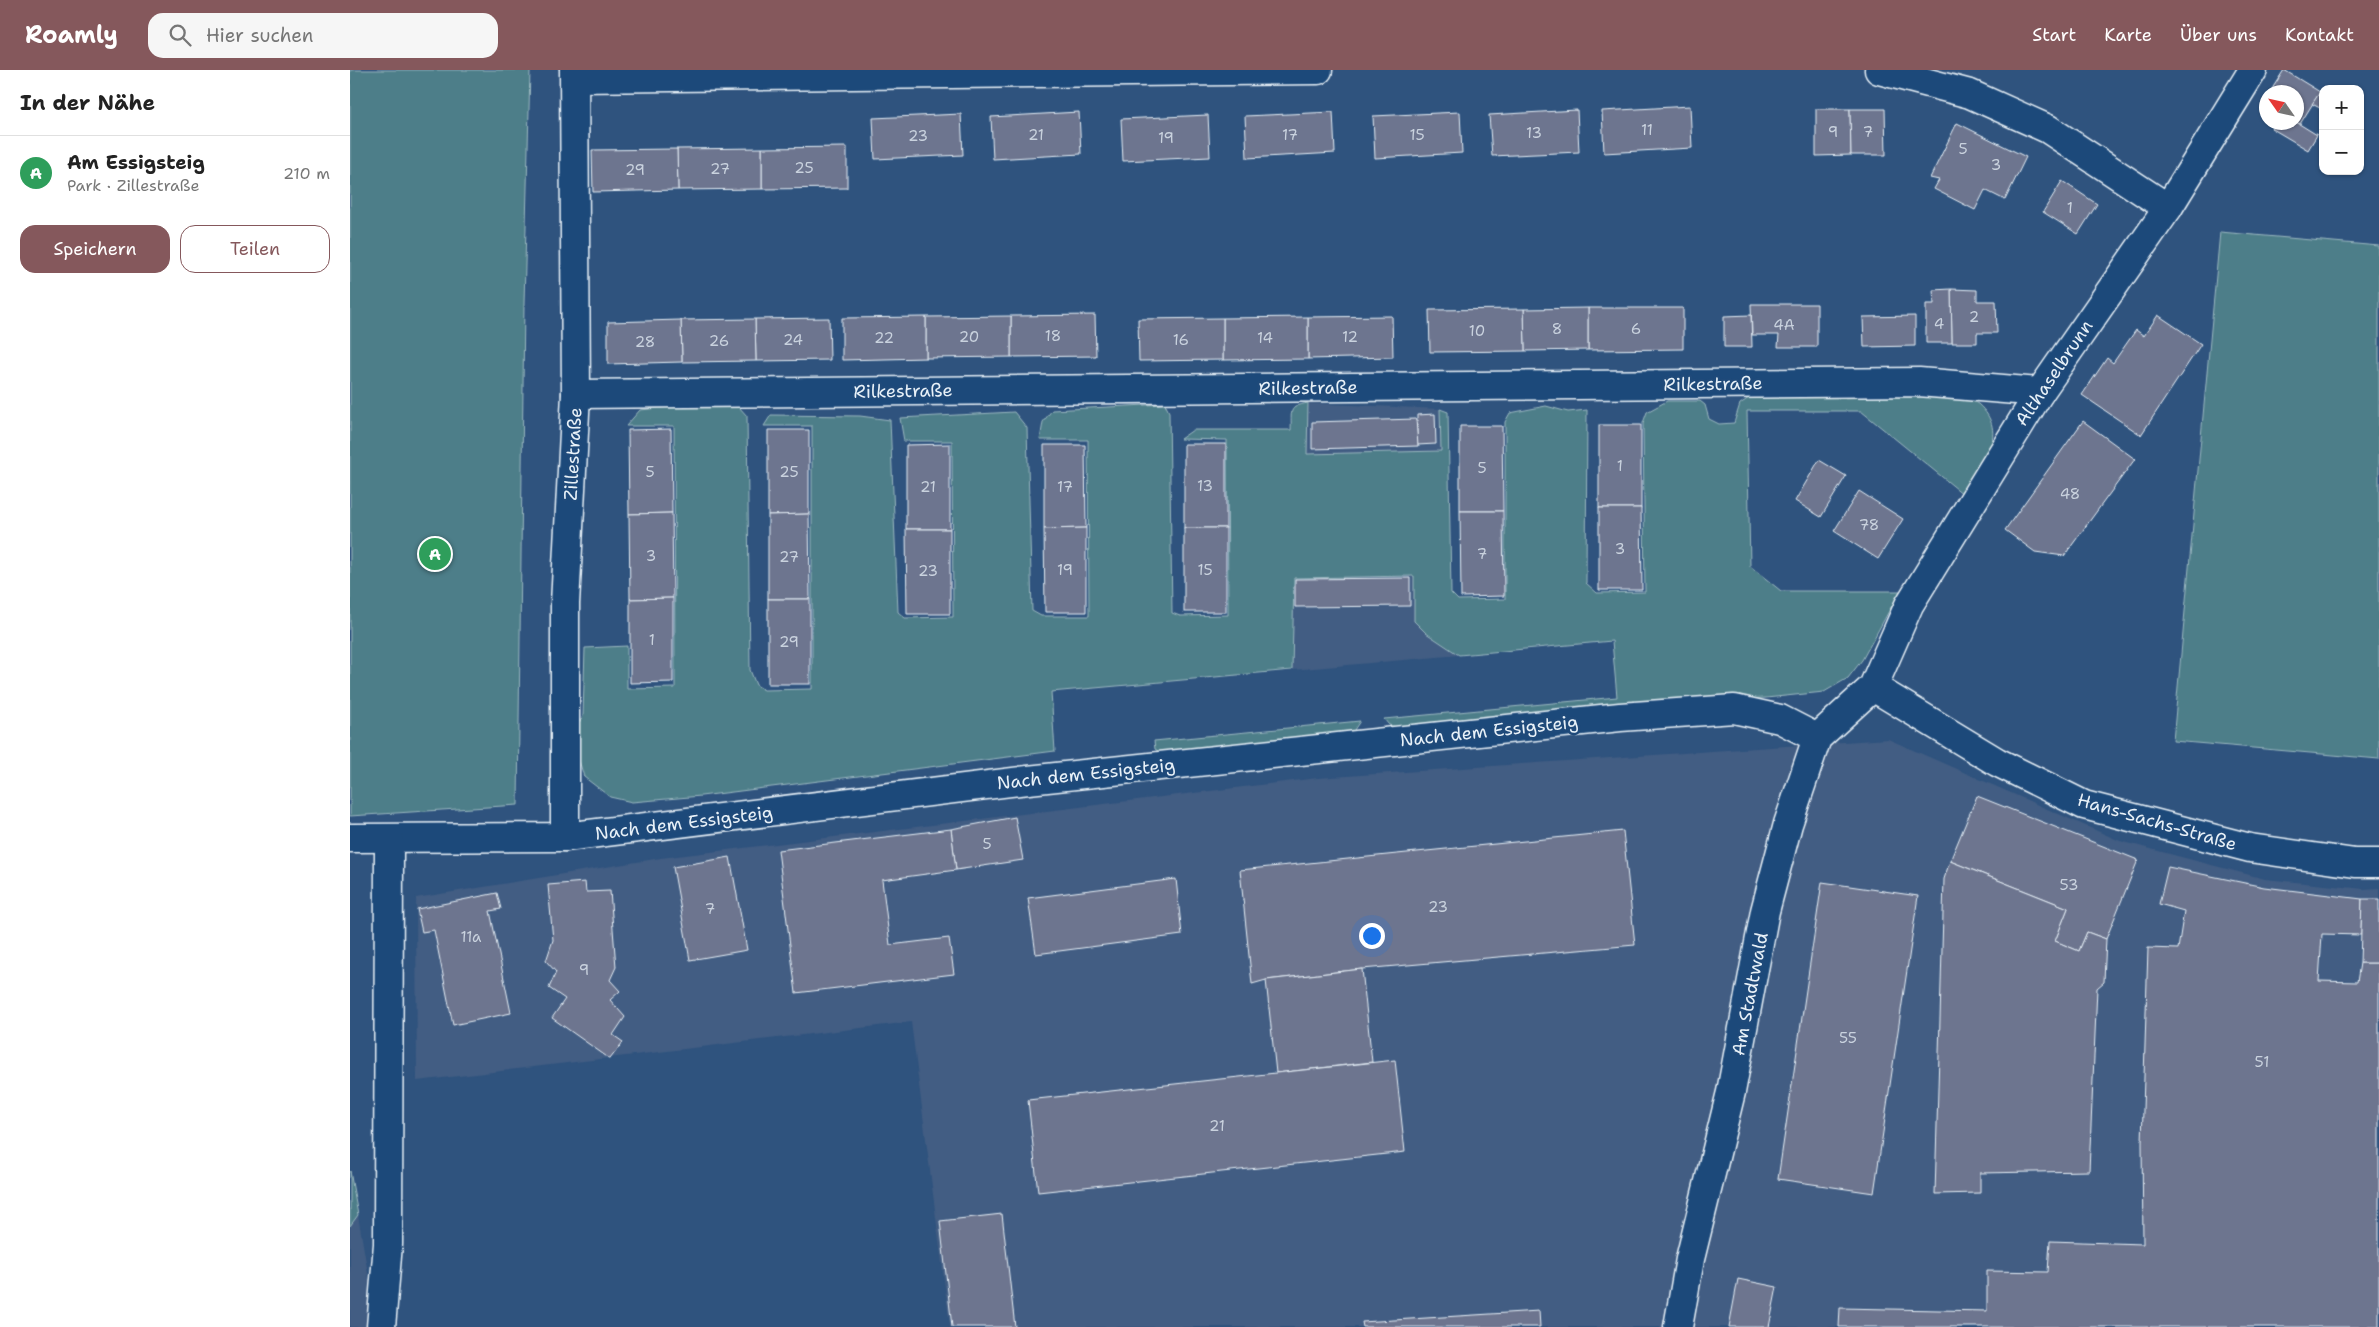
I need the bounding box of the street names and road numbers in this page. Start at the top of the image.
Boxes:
street label: Althaselbrunn [2010,315,2098,431]
street label: Rilkestraße [1663,371,1763,397]
street label: Rilkestraße [1258,375,1358,401]
street label: Rilkestraße [853,378,953,404]
street label: Zillestraße [559,407,587,501]
street label: Nach dem Essigsteig [1399,710,1579,752]
street label: Nach dem Essigsteig [996,753,1176,795]
street label: Hans-Sachs-Straße [2075,788,2239,856]
street label: Nach dem Essigsteig [594,800,774,846]
street label: Am Stadtwald [1726,930,1774,1058]

